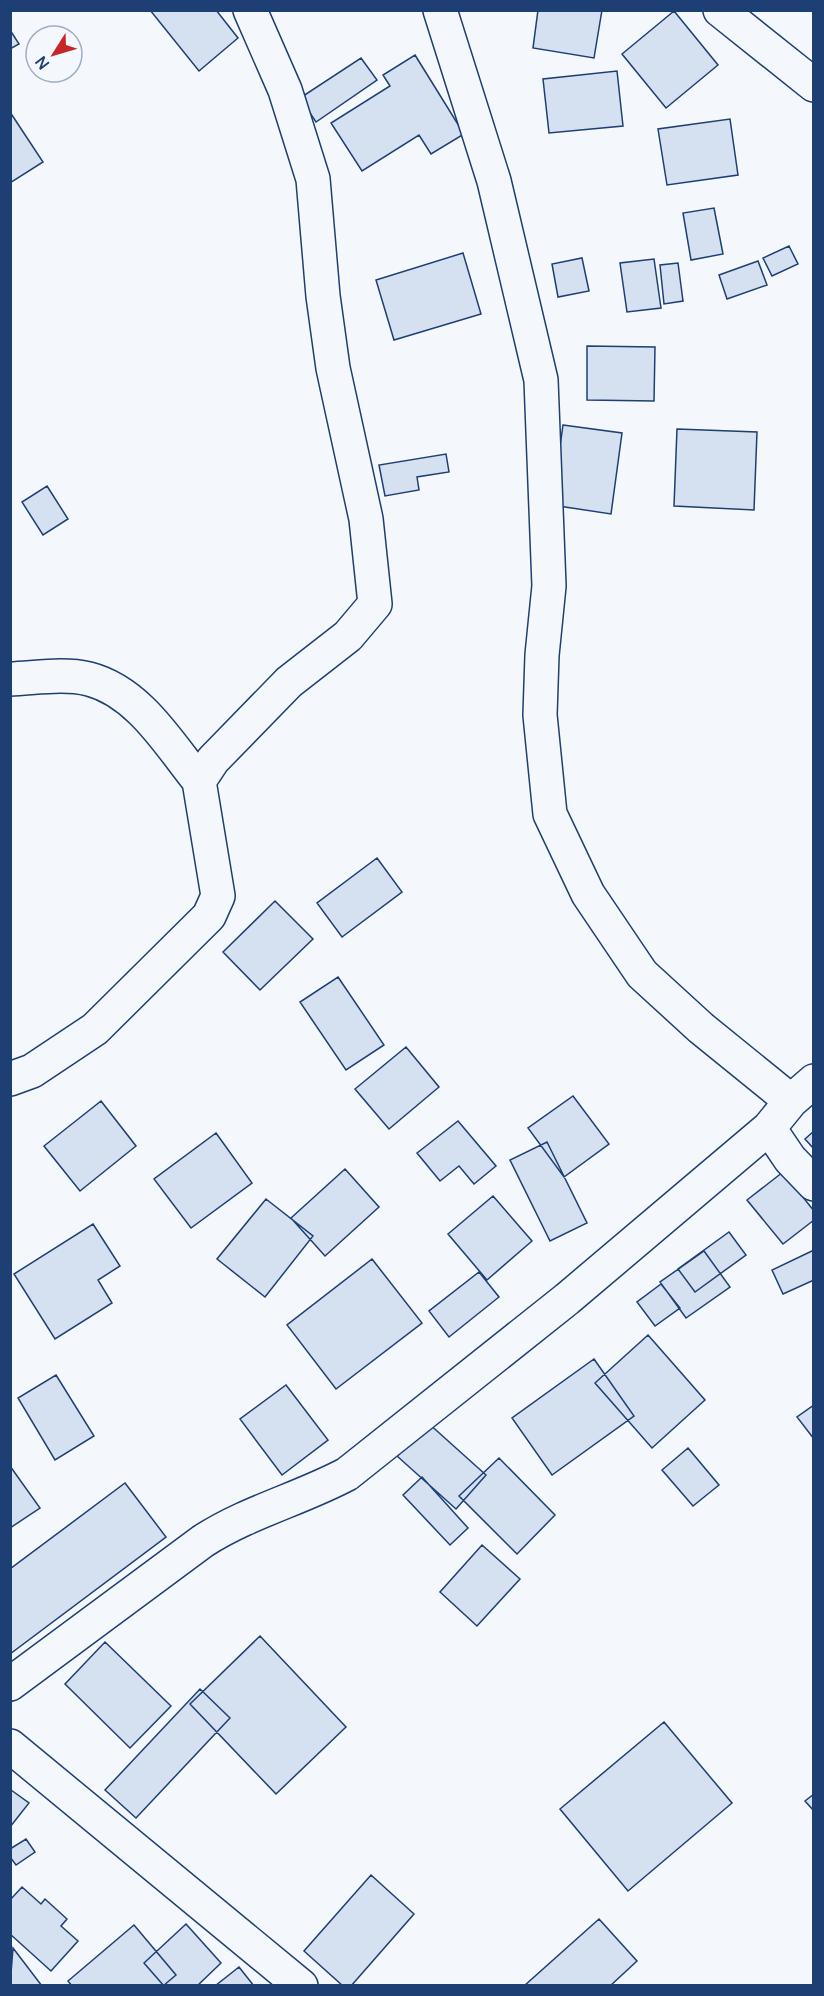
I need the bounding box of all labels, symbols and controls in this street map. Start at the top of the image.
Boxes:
north arrow [24,24,84,84]
text: N [30,52,54,74]

